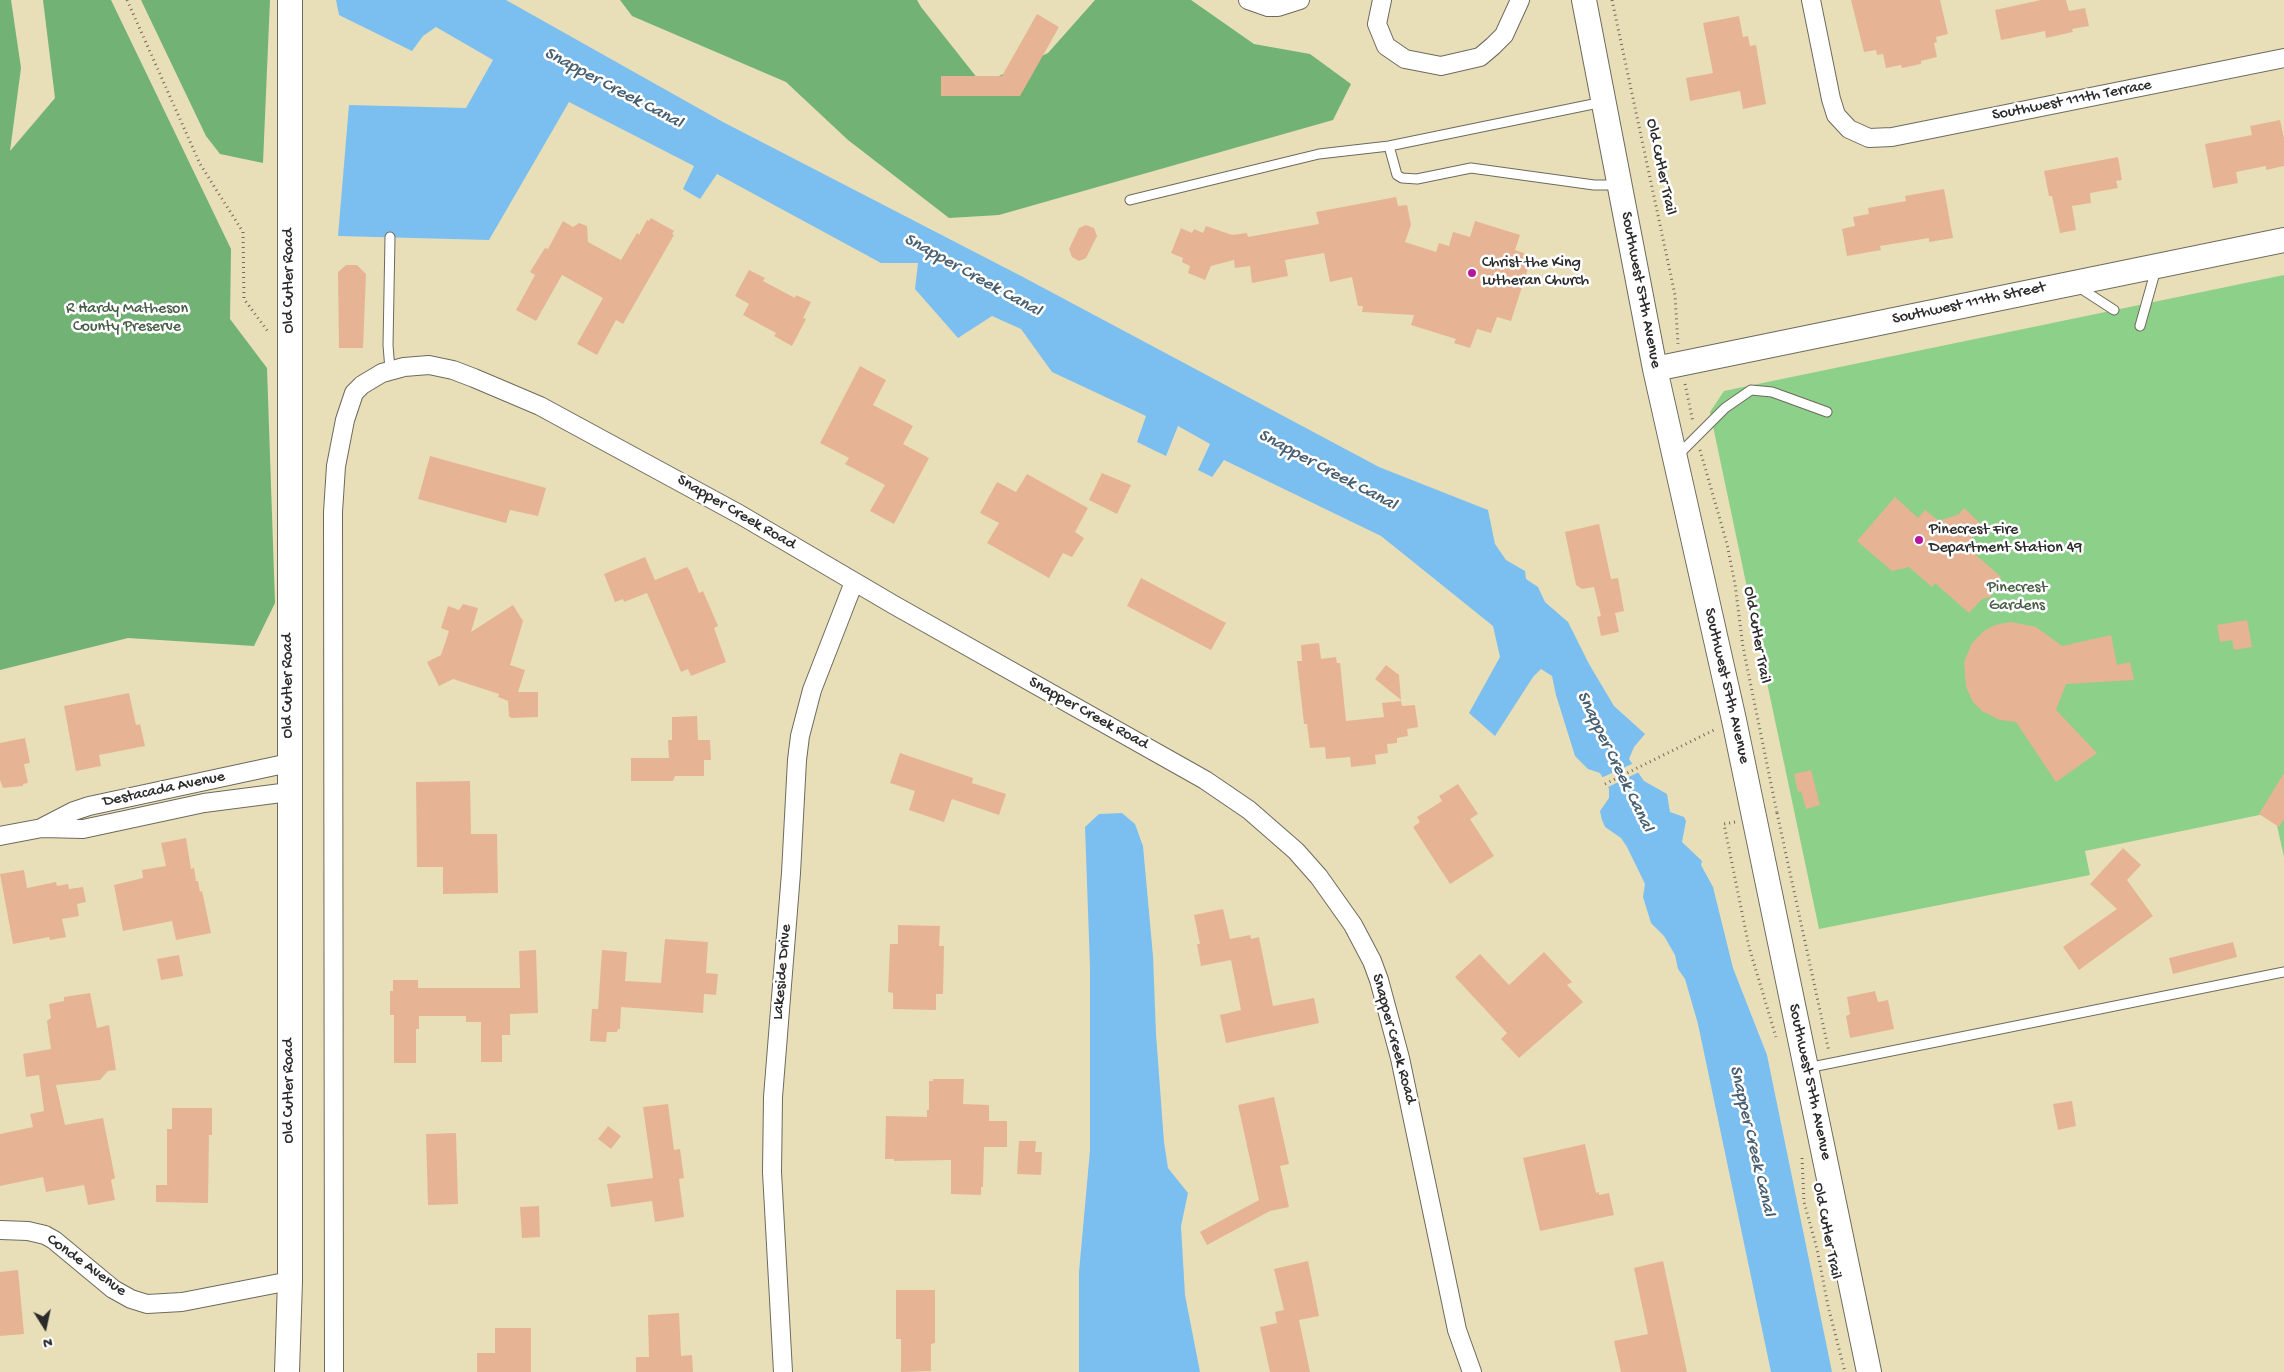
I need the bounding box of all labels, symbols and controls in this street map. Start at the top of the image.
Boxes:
water label: Snapper Creek Canal [540,43,686,135]
street label: Southwest 111th Terrace [1991,76,2153,126]
street label: Old Cutler Trail [1640,117,1680,217]
street label: Southwest 57th Avenue [1615,210,1665,370]
street label: Old Cutler Road [280,228,300,334]
water label: Snapper Creek Canal [900,229,1044,323]
place label: Christ the King Lutheran Church [1482,254,1589,292]
marker: Christ the King Lutheran Church [1466,267,1478,279]
street label: Southwest 111th Street [1891,278,2047,330]
park label: R Hardy Matheson County Preserve [66,300,188,338]
water label: Snapper Creek Canal [1254,425,1400,517]
street label: Snapper Creek Road [673,471,799,555]
place label: Pinecrest Fire Department Station 49 [1929,521,2082,559]
marker: Pinecrest Fire Department Station 49 [1913,534,1925,546]
park label: Pinecrest Gardens [1987,579,2047,617]
street label: Old Cutler Trail [1738,585,1774,685]
street label: Southwest 57th Avenue [1699,606,1753,766]
street label: Old Cutler Road [279,633,299,739]
street label: Snapper Creek Road [1025,673,1151,755]
water label: Snapper Creek Canal [1571,688,1657,836]
street label: Destacada Avenue [101,768,227,812]
street label: Lakeside Drive [769,923,797,1021]
street label: Snapper Creek Road [1366,972,1420,1106]
street label: Southwest 57th Avenue [1783,1002,1835,1162]
street label: Old Cutler Road [280,1038,300,1144]
water label: Snapper Creek Canal [1723,1064,1779,1218]
street label: Old Cutler Trail [1807,1181,1845,1281]
street label: Conde Avenue [42,1231,130,1301]
north arrow [20,1302,70,1352]
text: N [42,1333,54,1351]

